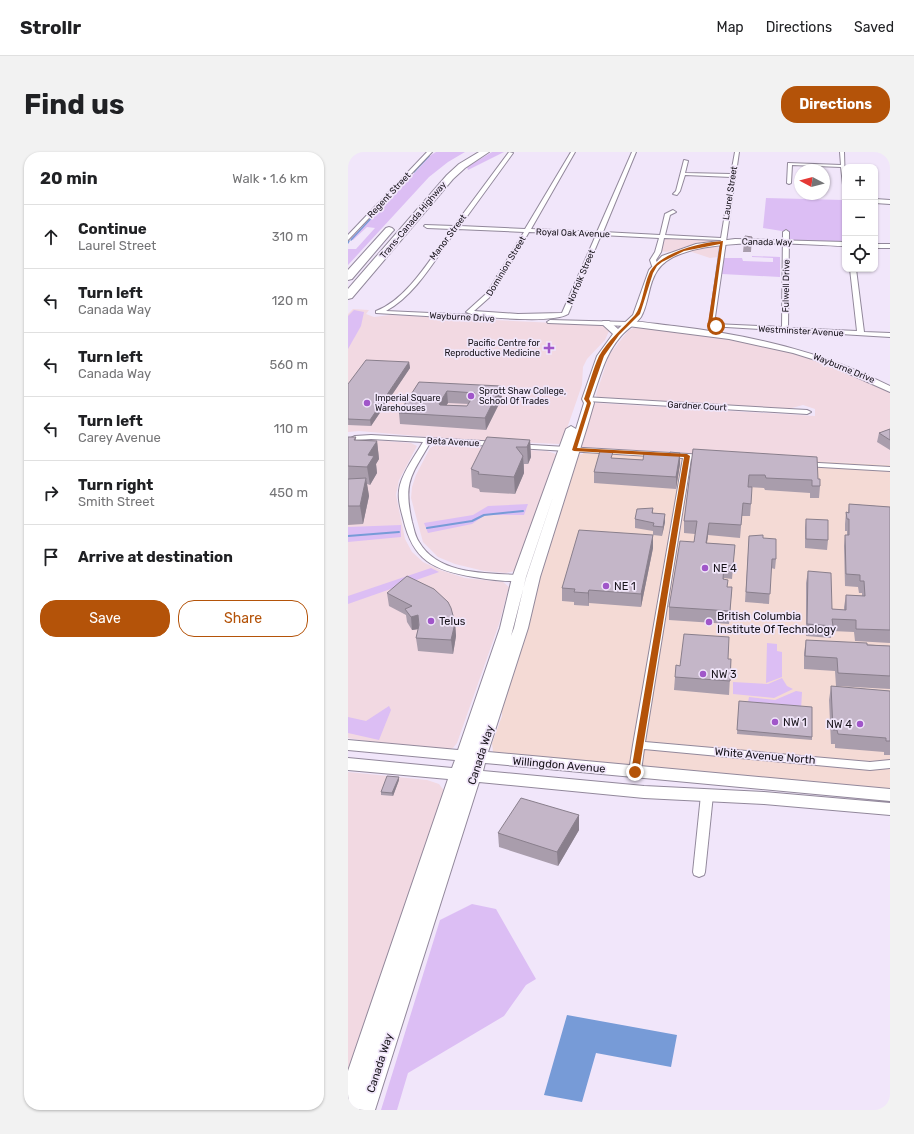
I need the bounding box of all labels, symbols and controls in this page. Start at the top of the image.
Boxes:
text: Strollr [20,16,81,39]
text: Map [717,19,744,36]
text: Directions [766,19,832,36]
text: Saved [854,19,894,36]
button: Directions [781,86,890,123]
text: Find us [24,88,124,121]
north arrow [794,164,830,200]
map controls [842,164,878,272]
button: + [842,164,878,200]
street label: Laurel Street [721,165,739,221]
text: 20 min [40,168,98,188]
street label: Regent Street [365,170,413,220]
text: Walk · 1.6 km [232,171,308,186]
street label: Trans-Canada Highway [378,179,448,260]
button: − [842,200,878,236]
street label: Manor Street [428,212,469,262]
text: Continue [78,220,147,238]
icon: ahead [40,226,62,248]
street label: Royal Oak Avenue [536,227,610,239]
text: 310 m [272,229,308,244]
street label: Dominion Street [484,234,528,298]
button: locate [842,236,878,272]
street label: Canada Way [742,237,792,247]
text: Laurel Street [78,238,156,253]
street label: Norfolk Street [565,248,597,306]
street label: Fulwell Drive [781,259,791,313]
text: Turn left [78,284,143,302]
icon: left [40,290,62,312]
text: 120 m [272,293,308,308]
text: Canada Way [78,302,151,317]
street label: Wayburne Drive [429,310,495,324]
route start [707,317,725,335]
street label: Westminster Avenue [758,324,844,338]
place label: Pacific Centre for Reproductive Medicine [444,338,541,358]
marker: Pacific Centre for Reproductive Medicine [543,342,555,354]
text: Turn left [78,348,143,366]
street label: Wayburne Drive [812,351,876,385]
icon: left [40,354,62,376]
text: 560 m [269,357,308,372]
text: Canada Way [78,366,151,381]
place label: Sprott Shaw College, School Of Trades [479,386,566,406]
marker: Sprott Shaw College, School Of Trades [466,391,476,401]
place label: Imperial Square Warehouses [375,393,441,413]
marker: Imperial Square Warehouses [362,398,372,408]
street label: Gardner Court [667,399,727,413]
text: Turn left [78,412,143,430]
icon: left [40,418,62,440]
text: 110 m [274,421,308,436]
text: Carey Avenue [78,430,161,445]
street label: Beta Avenue [426,436,480,448]
text: Turn right [78,476,153,494]
icon: right [40,482,62,504]
text: 450 m [269,485,308,500]
text: Smith Street [78,494,155,509]
icon: arrive [40,546,62,568]
text: Arrive at destination [78,548,233,566]
place label: NE 4 [713,562,737,575]
marker: NE 4 [700,563,710,573]
place label: NE 1 [614,580,636,593]
marker: NE 1 [601,581,611,591]
button: Save [40,600,170,637]
button: Share [178,600,308,637]
place label: British Columbia Institute Of Technology [717,610,836,636]
place label: Telus [439,615,466,628]
marker: Telus [426,616,436,626]
marker: British Columbia Institute Of Technology [704,617,714,627]
place label: NW 3 [711,668,737,681]
marker: NW 3 [698,669,708,679]
place label: NW 1 [783,716,807,729]
marker: NW 1 [770,717,780,727]
place label: NW 4 [826,718,852,731]
marker: NW 4 [855,719,865,729]
street label: Canada Way [465,724,497,786]
street label: White Avenue North [714,745,816,767]
street label: Willingdon Avenue [512,754,606,776]
route end [626,763,644,781]
street label: Canada Way [364,1032,396,1094]

